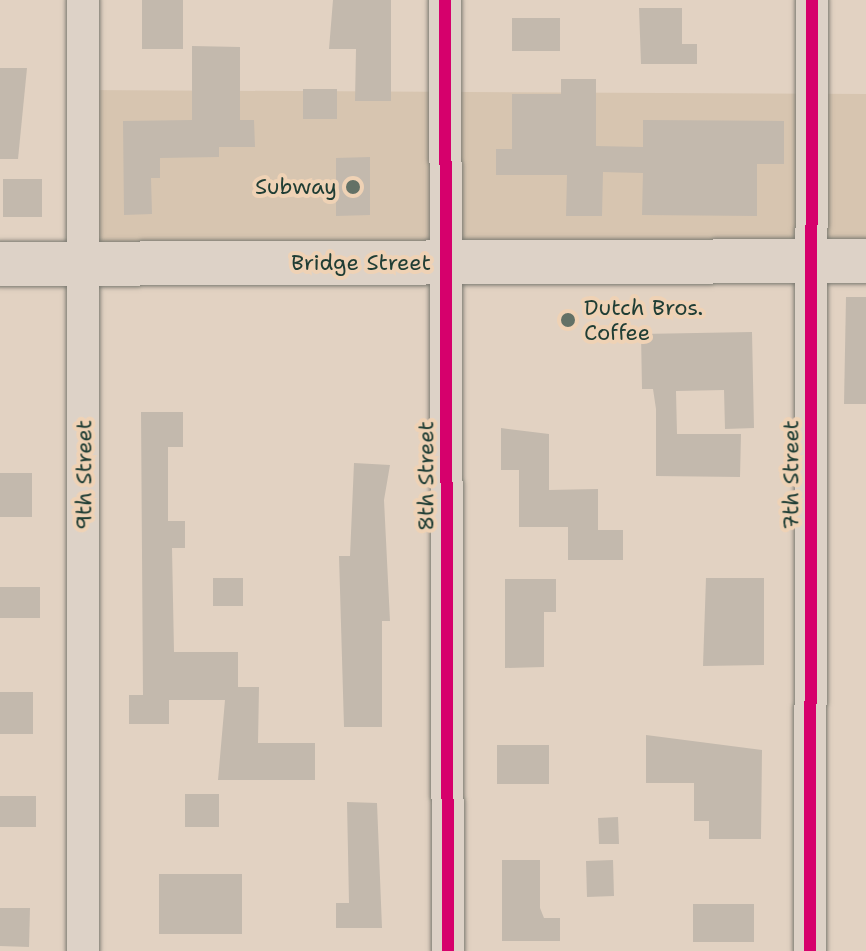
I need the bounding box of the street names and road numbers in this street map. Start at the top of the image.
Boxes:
street label: Bridge Street [291,250,431,276]
street label: 9th Street [71,420,97,530]
street label: 7th Street [778,420,804,530]
street label: 8th Street [413,421,439,531]

